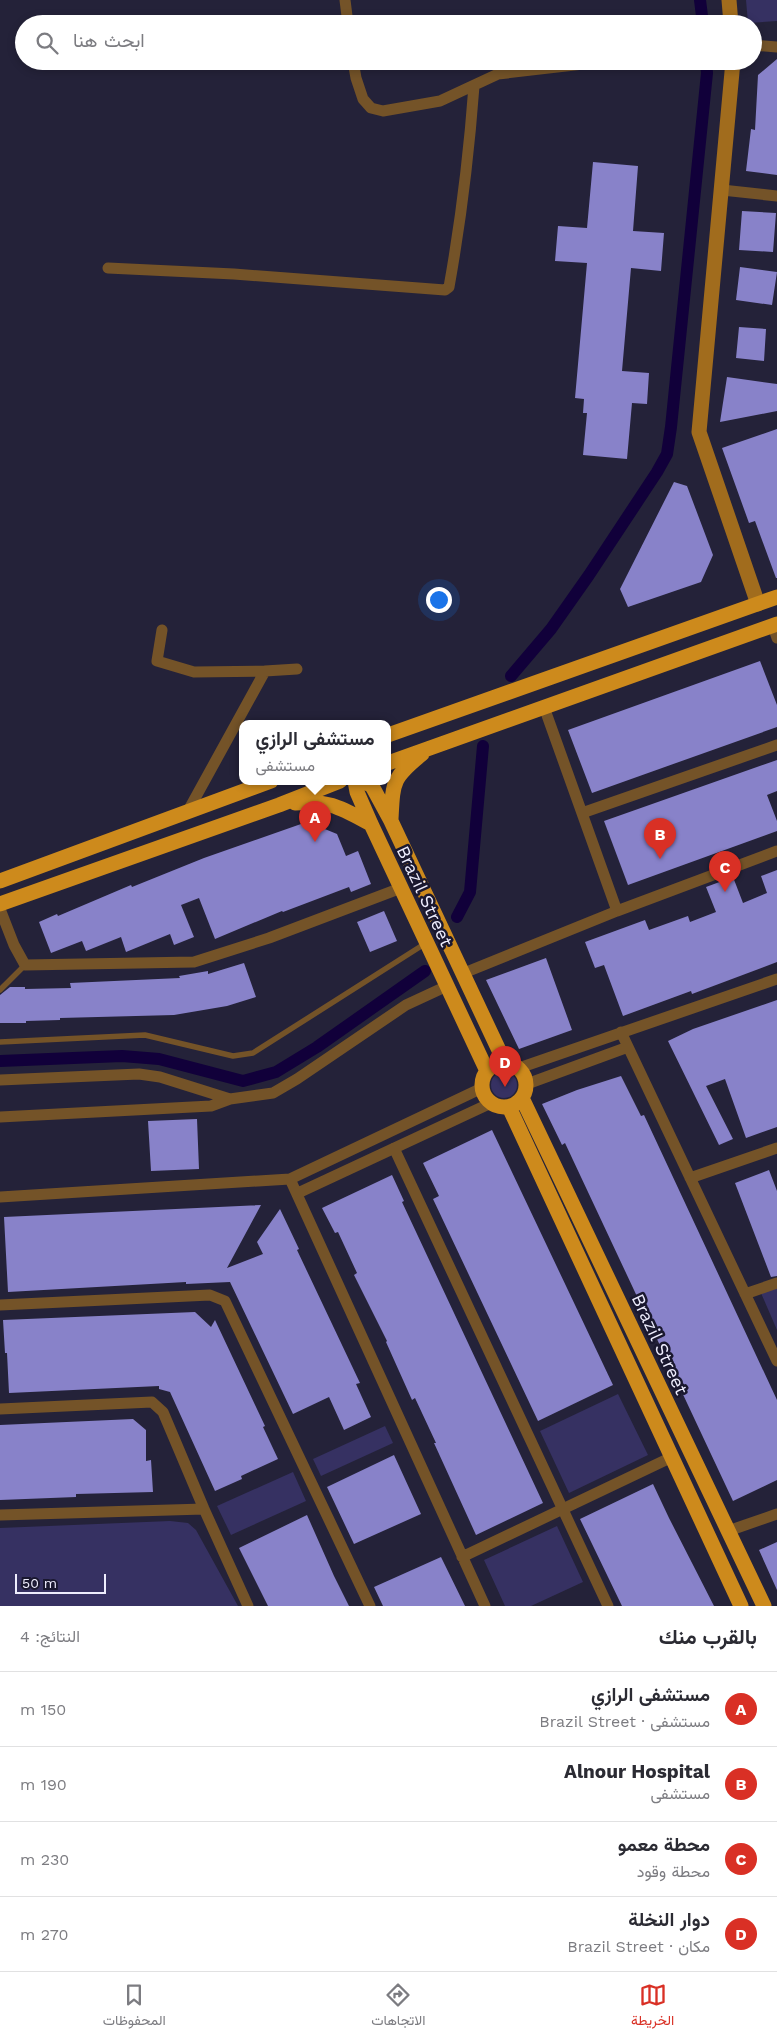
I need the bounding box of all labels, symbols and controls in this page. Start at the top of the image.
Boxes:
search box [15,15,762,70]
icon: search [33,29,61,57]
text: ابحث هنا [73,29,145,52]
your location [426,587,452,613]
popup [239,720,391,785]
text: مستشفى الرازي [255,727,375,750]
text: مستشفى [255,756,315,775]
pin: A [299,801,331,842]
pin: B [644,818,676,859]
street label: Brazil Street [393,842,458,950]
pin: C [709,851,741,892]
pin: D [489,1046,521,1087]
street label: Brazil Street [628,1290,693,1398]
scale bar [15,1571,106,1594]
text: 50 m [22,1575,57,1591]
text: بالقرب منك [659,1624,757,1649]
text: النتائج: 4 [20,1627,80,1646]
text: مستشفى الرازي [591,1683,710,1706]
text: 150 m [20,1700,66,1719]
text: A [736,1700,746,1719]
text: مستشفى · Brazil Street [539,1712,710,1731]
text: Alnour Hospital [564,1760,710,1783]
text: 190 m [20,1775,67,1794]
text: B [736,1775,746,1794]
text: مستشفى [650,1784,710,1803]
text: محطة معمو [618,1833,710,1856]
text: 230 m [20,1850,69,1869]
text: C [736,1850,746,1869]
text: محطة وقود [637,1862,710,1881]
text: دوار النخلة [628,1908,710,1931]
text: 270 m [20,1925,68,1944]
text: D [735,1925,747,1944]
text: مكان · Brazil Street [567,1937,710,1956]
tab: المحفوظات [103,1981,166,2033]
tab: الاتجاهات [371,1981,426,2033]
tab: الخريطة [631,1981,674,2033]

